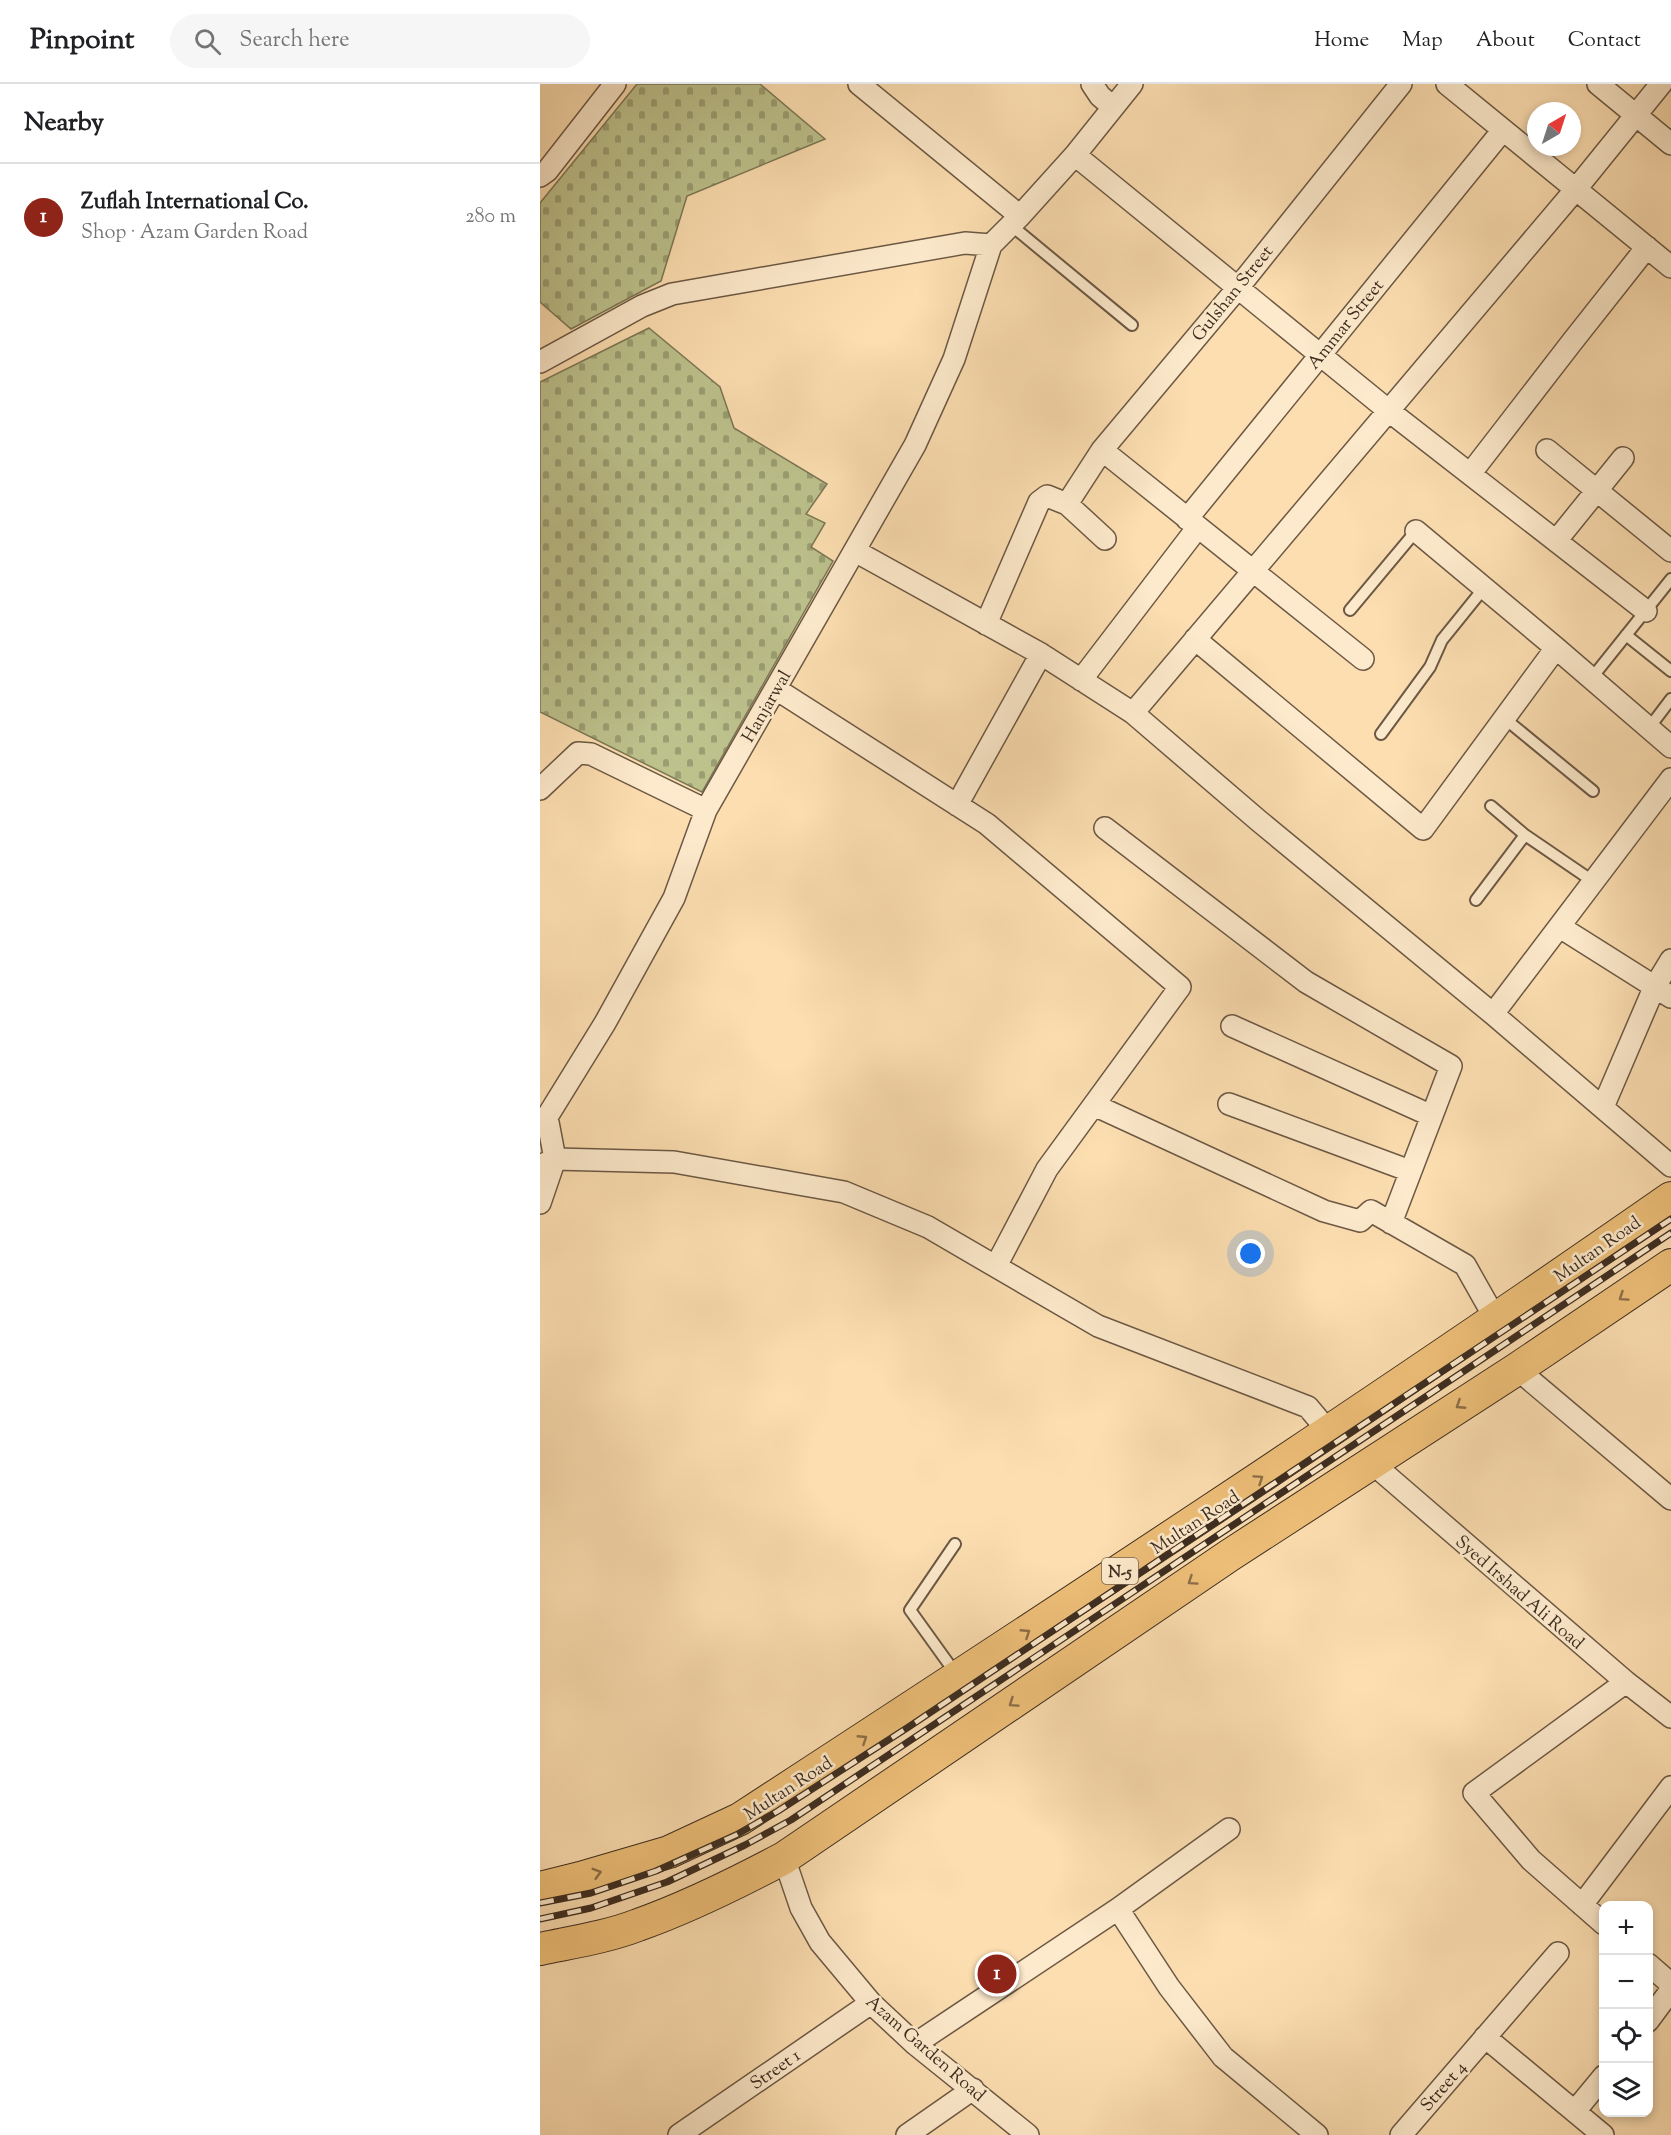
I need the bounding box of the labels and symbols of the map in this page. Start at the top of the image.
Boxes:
north arrow [1527,102,1581,156]
street label: Gulshan Street [1187,241,1280,348]
street label: Ammar Street [1302,275,1391,376]
street label: Hanjarwal [737,666,799,748]
street label: Multan Road [1549,1211,1647,1290]
your location [1236,1239,1265,1268]
one-way arrow [1618,1290,1629,1301]
one-way arrow [1456,1398,1467,1409]
one-way arrow [1253,1475,1263,1487]
street label: Multan Road [1147,1485,1245,1562]
street label: Syed Irshad Ali Road [1449,1530,1589,1657]
road number: N-5 [1102,1558,1138,1584]
one-way arrow [1187,1574,1198,1585]
one-way arrow [1020,1628,1030,1640]
one-way arrow [1009,1695,1019,1707]
one-way arrow [856,1736,867,1747]
street label: Multan Road [740,1751,838,1828]
one-way arrow [591,1868,602,1880]
pin: 1 [978,1952,1016,1996]
street label: Azam Garden Road [859,1990,990,2109]
street label: Street 1 [746,2044,807,2097]
street label: Street 4 [1415,2056,1474,2118]

